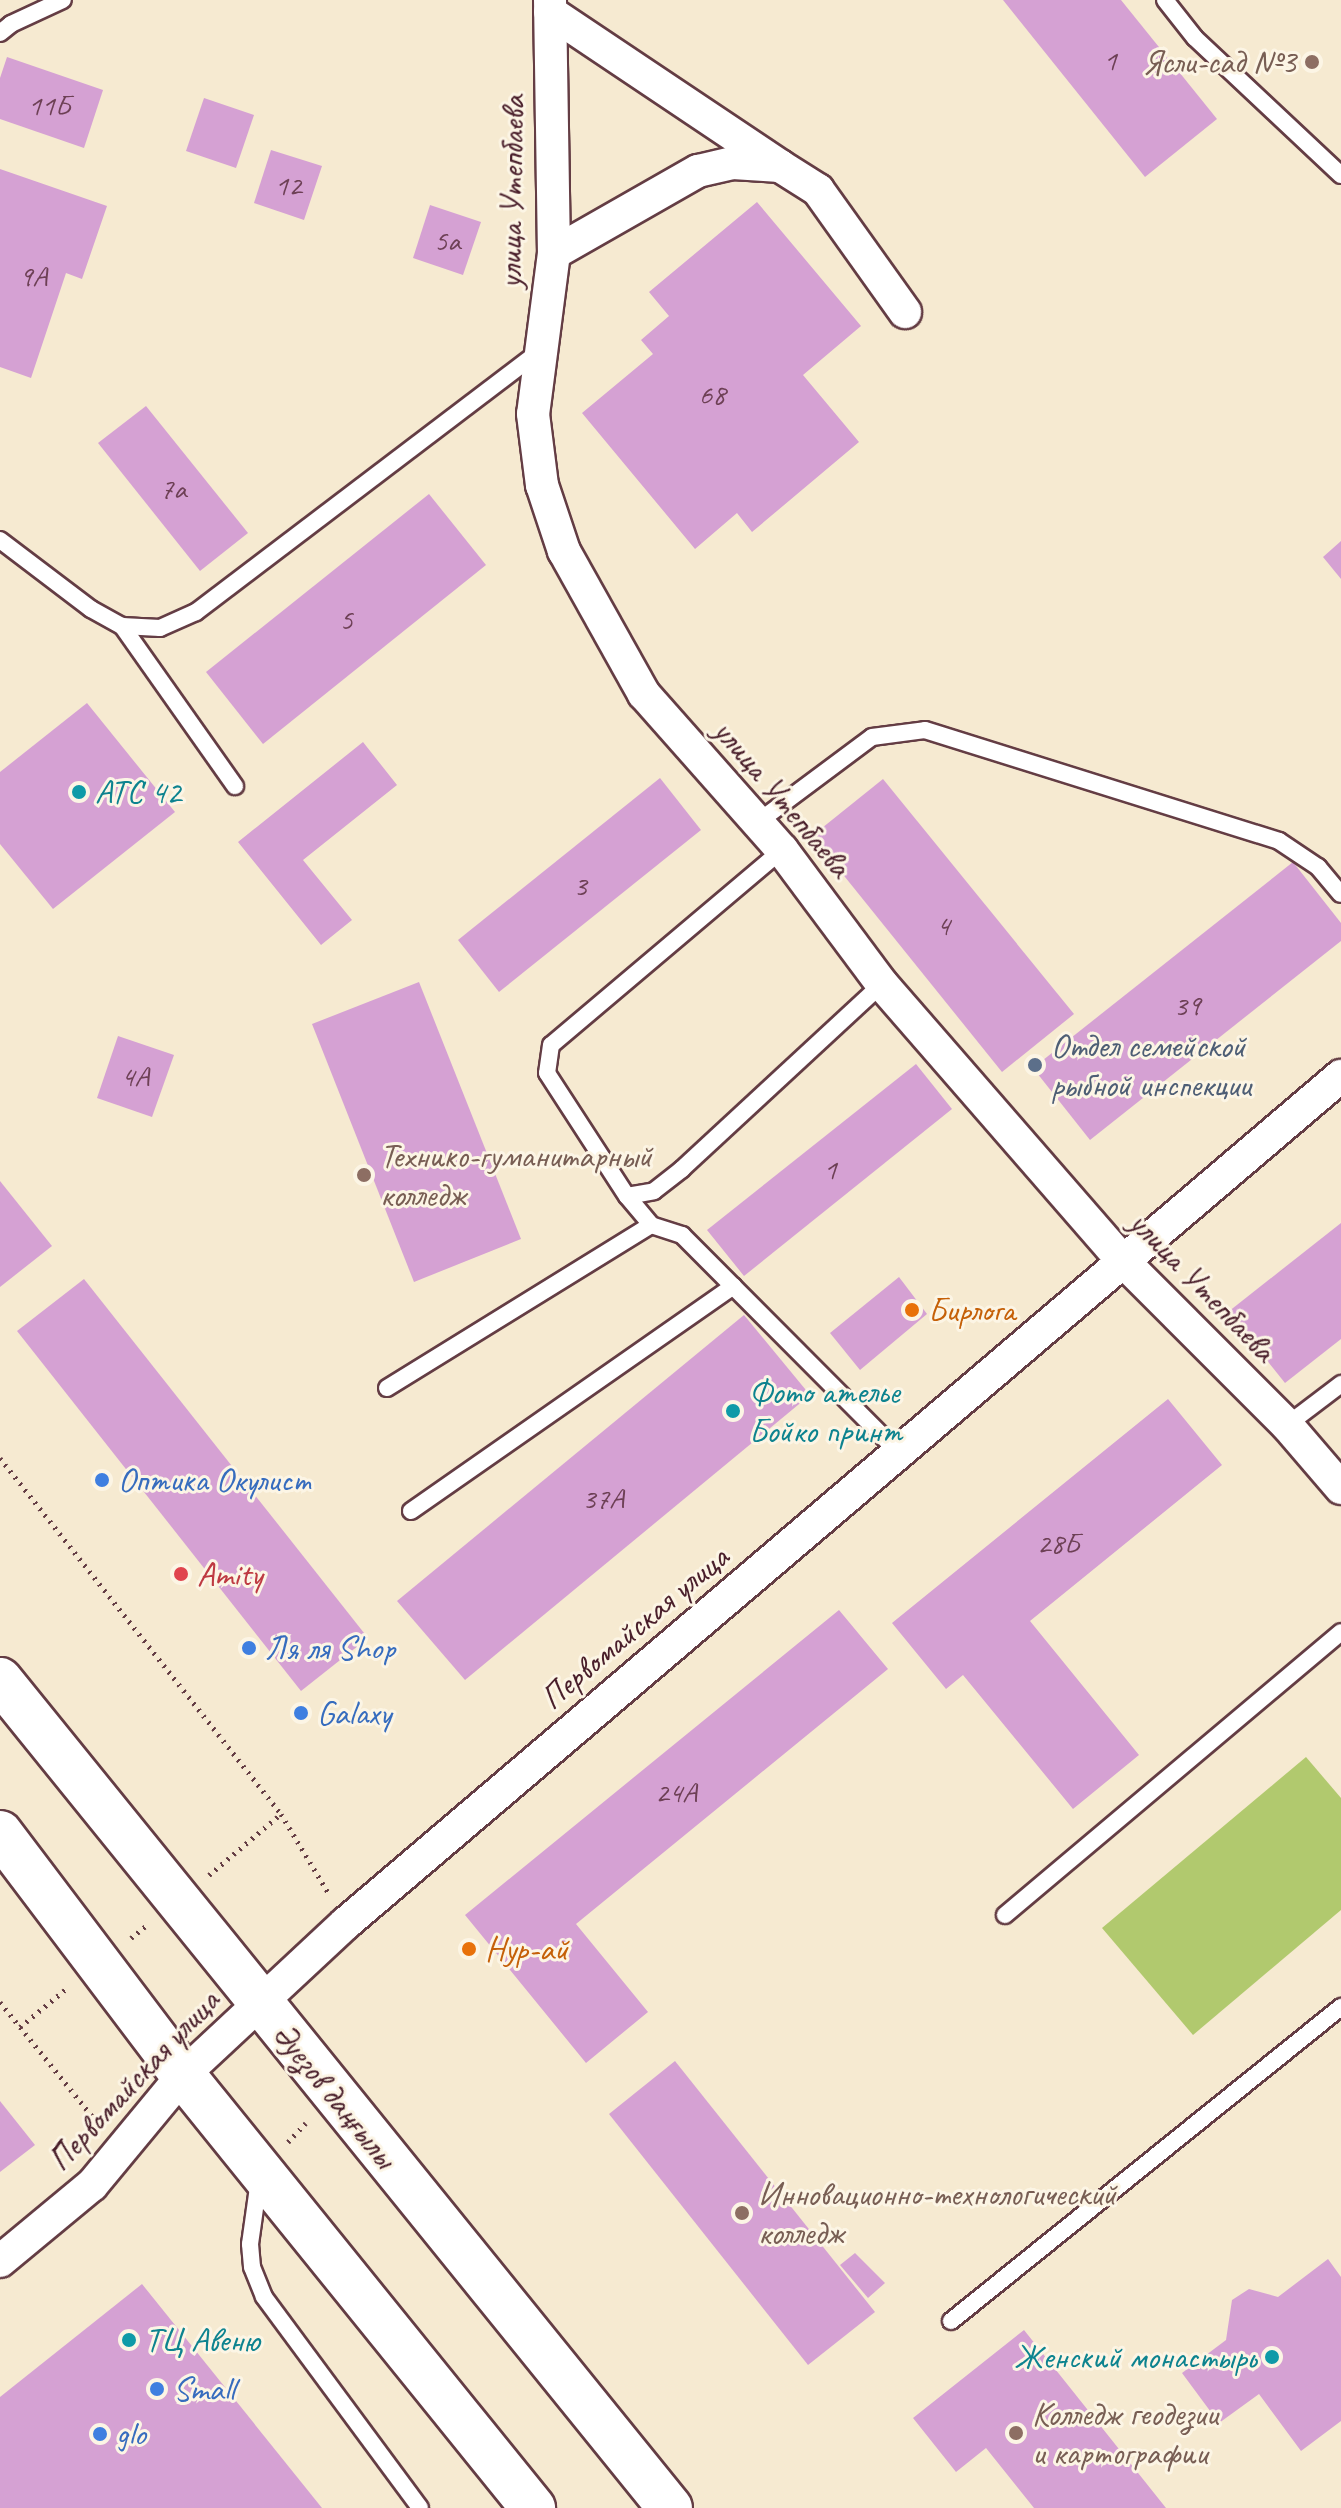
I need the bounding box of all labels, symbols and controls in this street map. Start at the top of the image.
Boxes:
house number: 1 [1103,42,1117,78]
place label: Ясли-сад №3 [1142,42,1296,82]
marker: Ясли-сад №3 [1303,53,1321,71]
house number: 11Б [28,87,70,123]
street label: улица Утепбаева [489,96,533,288]
house number: 12 [275,167,301,203]
house number: 5а [434,222,460,258]
house number: 9А [19,258,47,294]
house number: 68 [699,376,725,412]
house number: 7а [160,470,186,506]
house number: 5 [339,601,353,637]
street label: улица Утепбаева [706,712,860,884]
place label: АТС 42 [95,772,181,812]
marker: АТС 42 [70,783,88,801]
house number: 3 [573,867,587,903]
house number: 4 [936,907,950,943]
house number: 39 [1174,987,1200,1023]
place label: Отдел семейской рыбной инспекции [1051,1025,1251,1104]
marker: Отдел семейской рыбной инспекции [1026,1056,1044,1074]
house number: 4А [121,1058,149,1094]
place label: Технико-гуманитарный колледж [380,1135,652,1214]
house number: 1 [823,1151,837,1187]
marker: Технико-гуманитарный колледж [355,1166,373,1184]
street label: улица Утепбаева [1122,1203,1284,1369]
place label: Бирлога [928,1290,1015,1330]
marker: Бирлога [903,1301,921,1319]
place label: Фото ателье Бойко принт [749,1371,896,1450]
marker: Фото ателье Бойко принт [724,1402,742,1420]
place label: Оптика Окулист [118,1460,312,1500]
marker: Оптика Окулист [93,1471,111,1489]
house number: 37А [582,1480,624,1516]
house number: 28Б [1037,1525,1079,1561]
street label: Первомайская улица [531,1536,737,1718]
place label: Amity [197,1554,262,1594]
marker: Amity [172,1565,190,1583]
place label: Ля ля Shop [265,1628,397,1668]
marker: Ля ля Shop [240,1639,258,1657]
place label: Galaxy [317,1693,391,1733]
marker: Galaxy [292,1704,310,1722]
house number: 24А [655,1774,697,1810]
place label: Нур-ай [485,1929,568,1969]
marker: Нур-ай [460,1940,478,1958]
street label: Первомайская улица [38,1980,228,2180]
street label: Әуезов даңғылы [264,2014,406,2176]
place label: Инновационно-технологический колледж [758,2173,1116,2252]
marker: Инновационно-технологический колледж [733,2204,751,2222]
place label: ТЦ Авеню [145,2320,260,2360]
marker: ТЦ Авеню [120,2331,138,2349]
place label: Женский монастырь [1014,2337,1256,2377]
marker: Женский монастырь [1263,2348,1281,2366]
place label: Small [173,2369,235,2409]
marker: Small [148,2380,166,2398]
place label: Колледж геодезии и картографии [1032,2393,1221,2472]
place label: glo [116,2414,146,2454]
marker: Колледж геодезии и картографии [1007,2424,1025,2442]
marker: glo [91,2425,109,2443]

